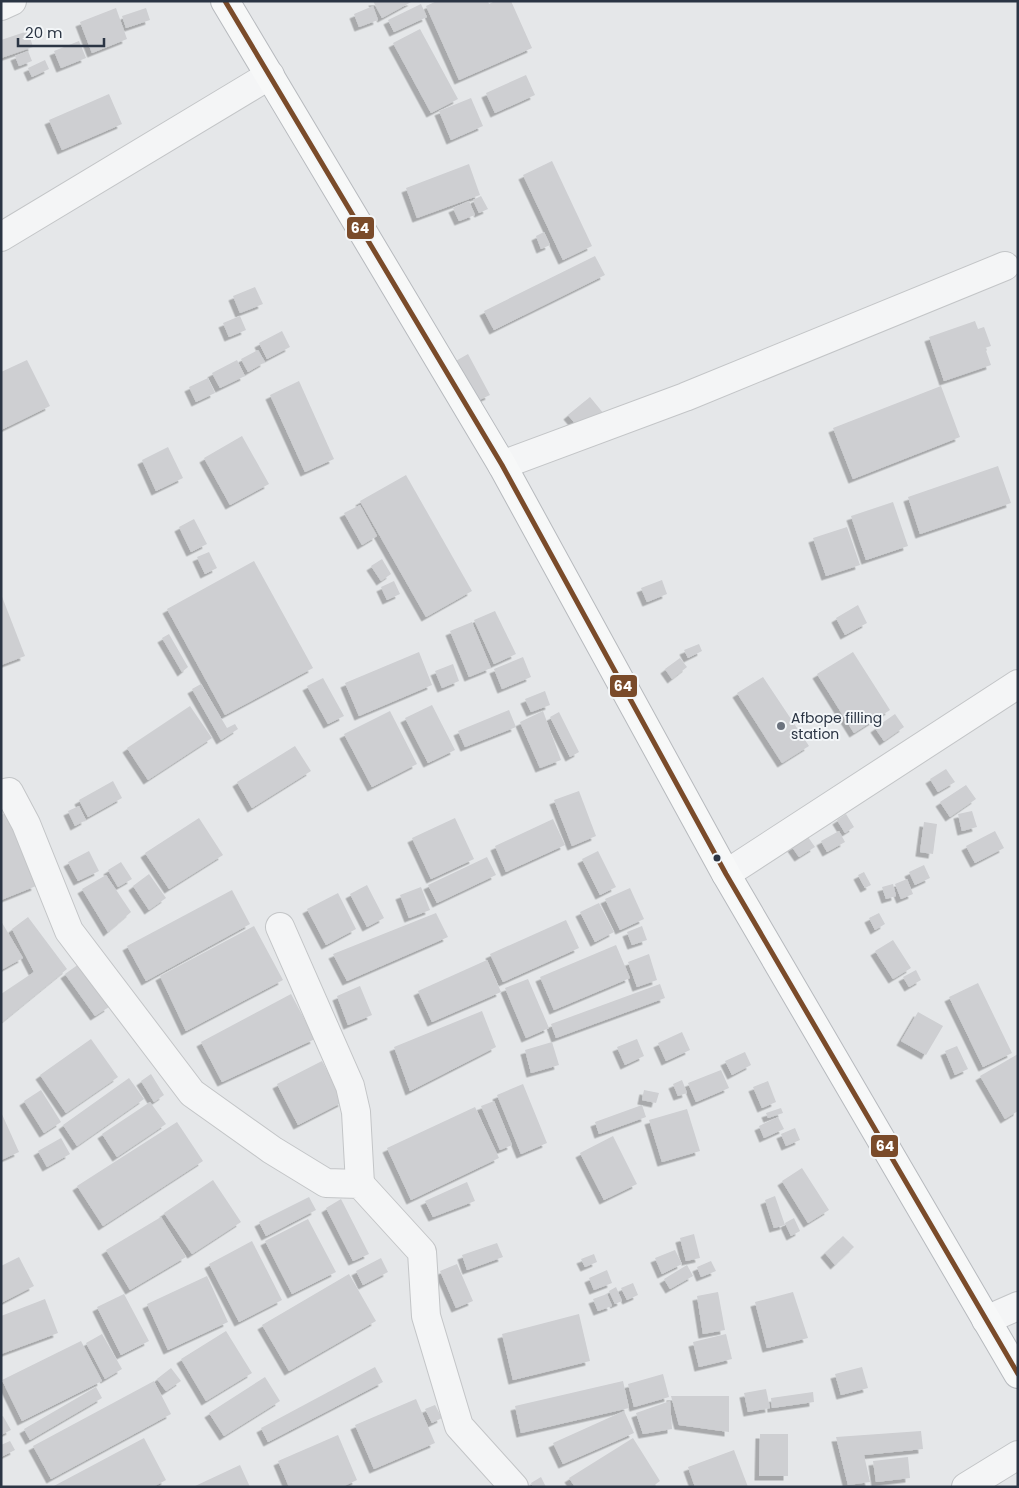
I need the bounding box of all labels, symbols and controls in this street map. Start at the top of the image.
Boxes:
scale bar [18,15,104,47]
text: 20 m [25,22,63,43]
line badge: 64 [346,216,375,240]
text: 64 [351,218,369,238]
line badge: 64 [609,674,638,698]
text: 64 [614,676,632,696]
place label: Afbope filling station [791,708,882,744]
marker: Afbope filling station [775,720,787,732]
unlabelled marker [712,853,722,863]
line badge: 64 [870,1134,899,1158]
text: 64 [876,1136,894,1156]

